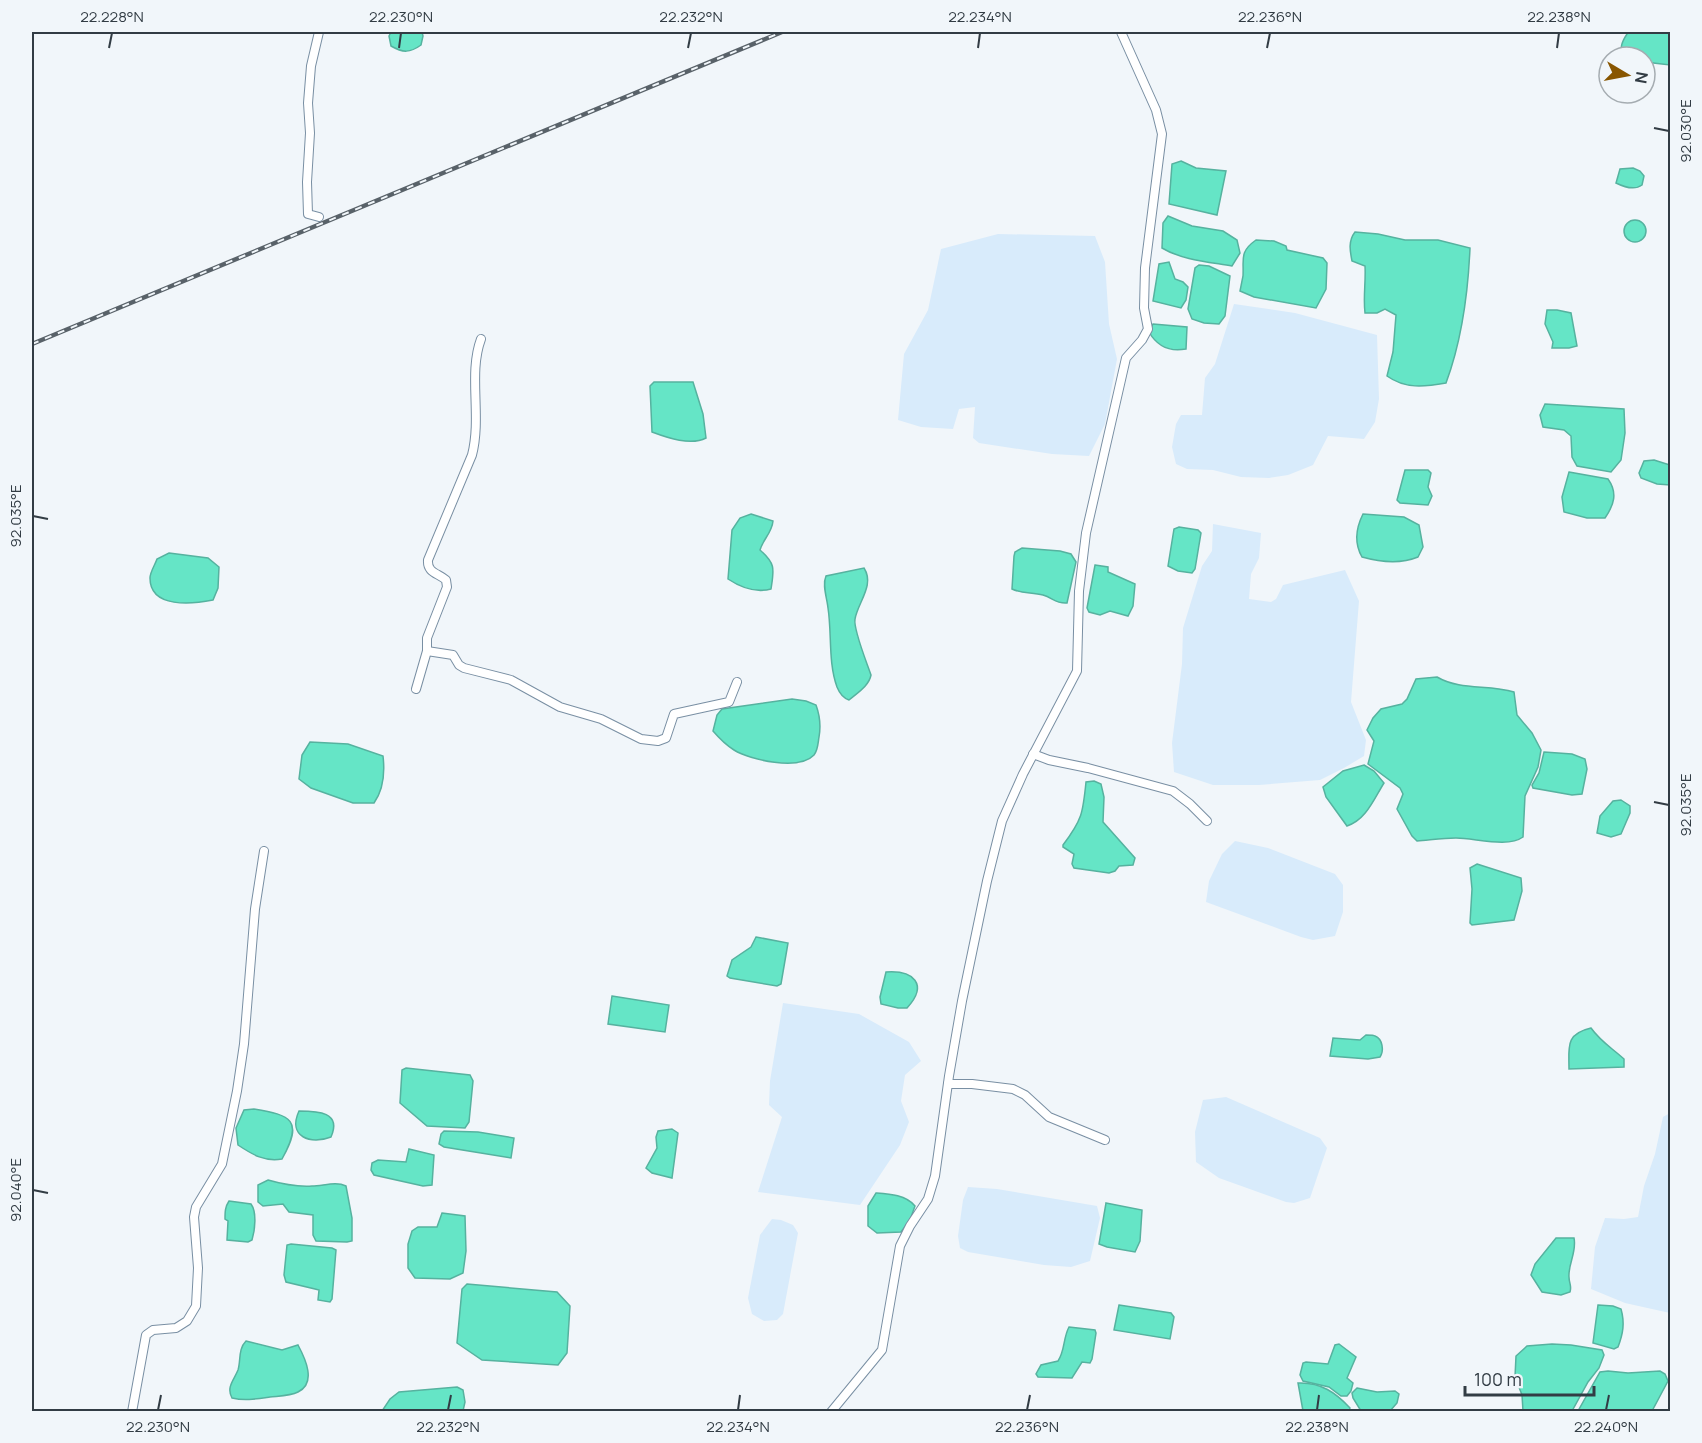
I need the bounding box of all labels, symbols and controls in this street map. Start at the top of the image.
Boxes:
text: 22.228°N [80,6,144,27]
text: 22.230°N [369,6,433,27]
text: 22.232°N [659,6,723,27]
text: 22.234°N [948,6,1012,27]
text: 22.236°N [1238,6,1302,27]
text: 22.238°N [1527,6,1591,27]
north arrow [1597,45,1657,105]
text: N [1630,70,1654,85]
text: 92.030°E [1675,99,1696,163]
text: 92.035°E [5,484,26,548]
text: 92.035°E [1675,773,1696,837]
text: 92.040°E [5,1158,26,1222]
scale bar [1465,1359,1594,1397]
text: 100 m [1474,1367,1522,1391]
text: 22.230°N [126,1416,190,1437]
text: 22.232°N [416,1416,480,1437]
text: 22.234°N [706,1416,770,1437]
text: 22.236°N [995,1416,1059,1437]
text: 22.238°N [1285,1416,1349,1437]
text: 22.240°N [1574,1416,1638,1437]

